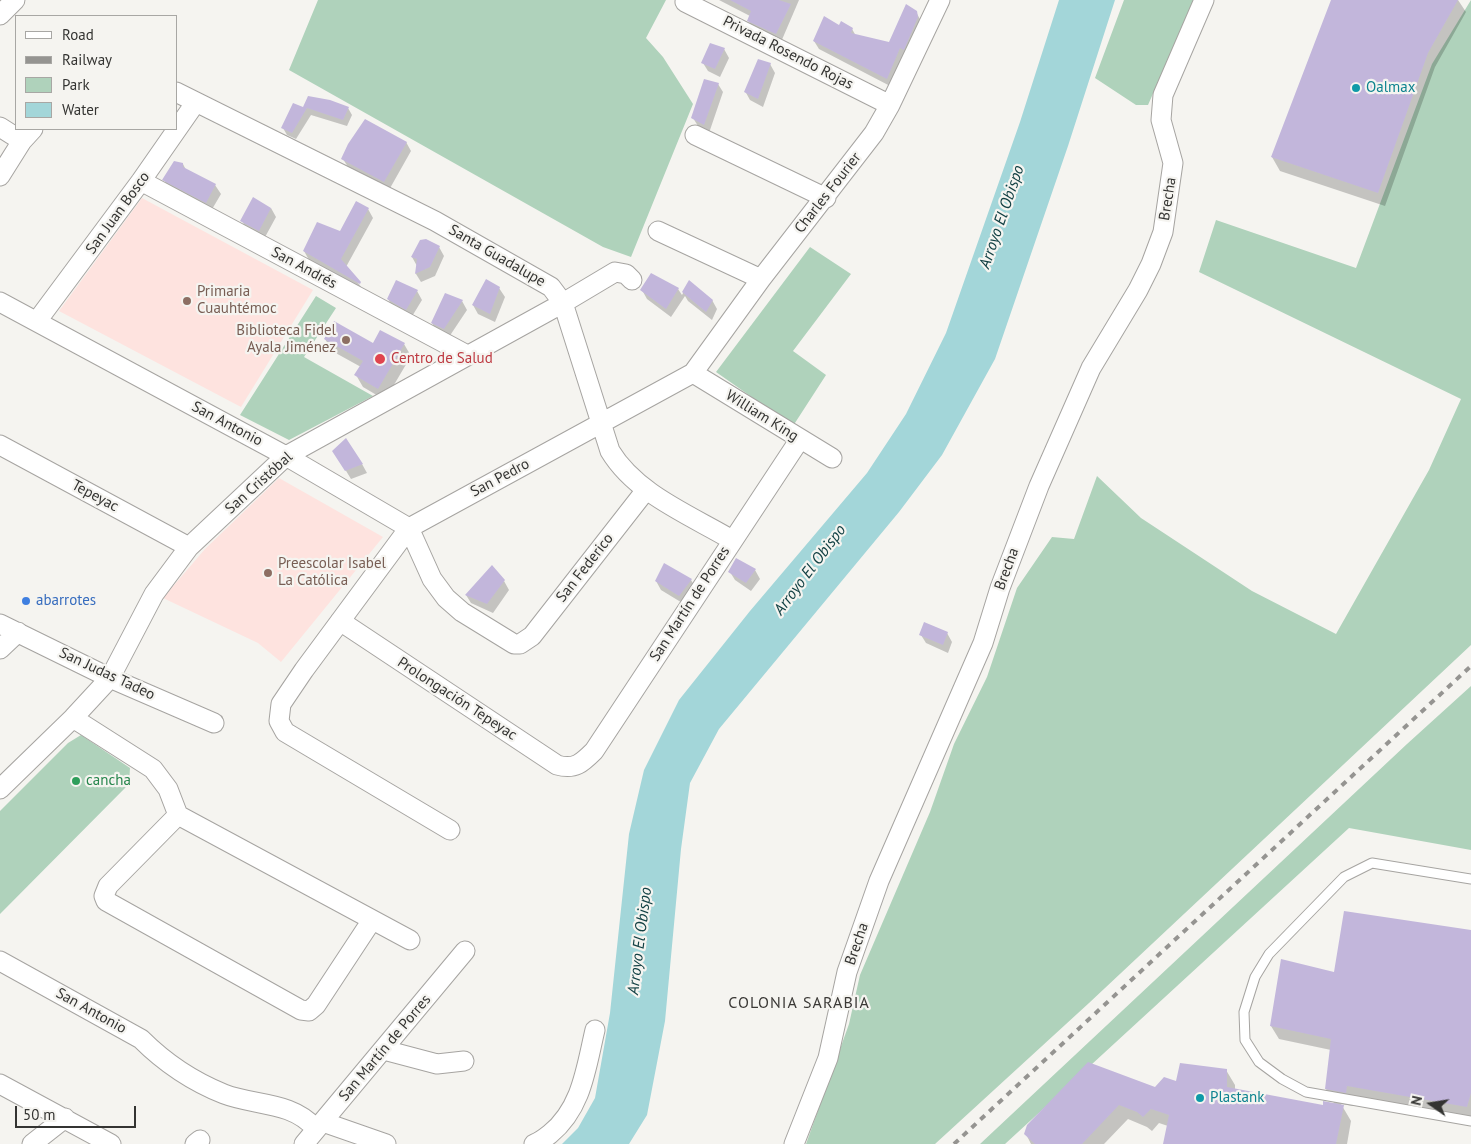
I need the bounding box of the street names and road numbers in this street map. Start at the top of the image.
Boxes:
street label: Privada Rosendo Rojas [720,12,856,94]
street label: Charles Fourier [791,149,865,237]
street label: San Juan Bosco [82,168,154,258]
street label: Brecha [1156,176,1180,222]
street label: Santa Guadalupe [445,221,549,291]
street label: San Andrés [268,243,340,293]
street label: William King [722,387,802,445]
street label: San Antonio [188,398,266,450]
street label: San Cristóbal [222,448,296,518]
street label: San Pedro [467,455,533,501]
street label: Tepeyac [68,476,122,516]
street label: San Federico [553,530,617,606]
street label: San Martín de Porres [646,543,734,665]
street label: Brecha [991,545,1023,593]
street label: San Judas Tadeo [56,644,158,704]
street label: Prolongación Tepeyac [394,654,520,744]
street label: Brecha [841,920,873,968]
street label: San Antonio [53,984,129,1038]
street label: San Martín de Porres [335,991,435,1105]

